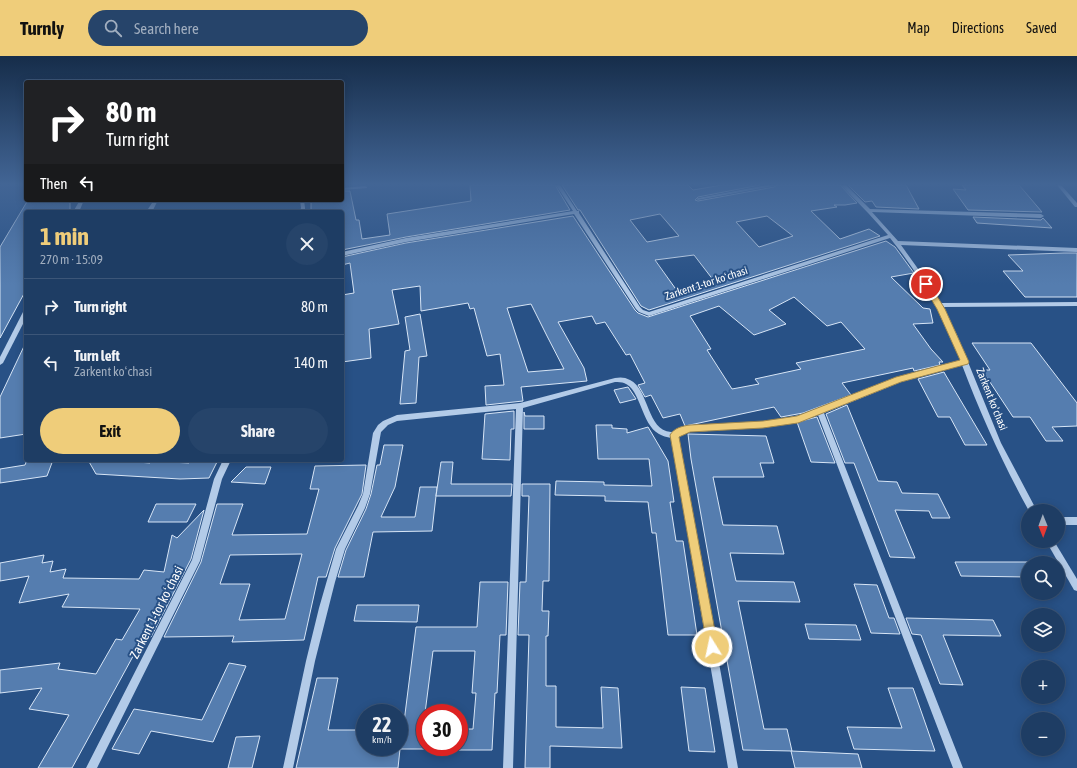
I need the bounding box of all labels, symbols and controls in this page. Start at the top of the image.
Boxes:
search box [88,10,368,46]
text: Turnly [20,17,64,39]
icon: search [102,17,124,39]
text: Search here [134,20,199,37]
text: Map [907,20,930,36]
text: Directions [952,20,1004,36]
text: Saved [1026,20,1057,36]
icon: right [40,96,92,148]
text: 80 m [106,96,156,128]
text: Turn right [106,129,169,150]
icon: left [76,172,98,194]
text: Then [40,175,68,192]
text: 1 min [40,223,89,250]
button: close [286,223,328,265]
text: 270 m · 15:09 [40,252,103,267]
street label: Zarkent 1-tor koʻchasi [663,264,749,302]
pin [909,267,943,301]
icon: arrive [915,273,937,295]
icon: right [40,296,62,318]
text: Turn right [74,298,127,315]
text: 80 m [301,298,328,315]
text: Turn left [74,347,120,364]
icon: left [40,352,62,374]
text: 140 m [294,354,328,371]
text: Zarkent koʻchasi [74,364,152,379]
street label: Zarkent koʻchasi [974,366,1010,432]
button: Exit [40,408,180,454]
button: Share [188,408,328,454]
north arrow [1021,504,1065,548]
map controls [1021,504,1065,756]
button: search [1021,556,1065,600]
street label: Zarkent 1-tor koʻchasi [127,563,186,661]
button: layers [1021,608,1065,652]
position arrow [691,626,733,668]
button: + [1021,660,1065,704]
speed limit sign: 30 [416,704,468,756]
button: − [1021,712,1065,756]
text: 22 [373,713,391,736]
text: km/h [372,734,392,745]

